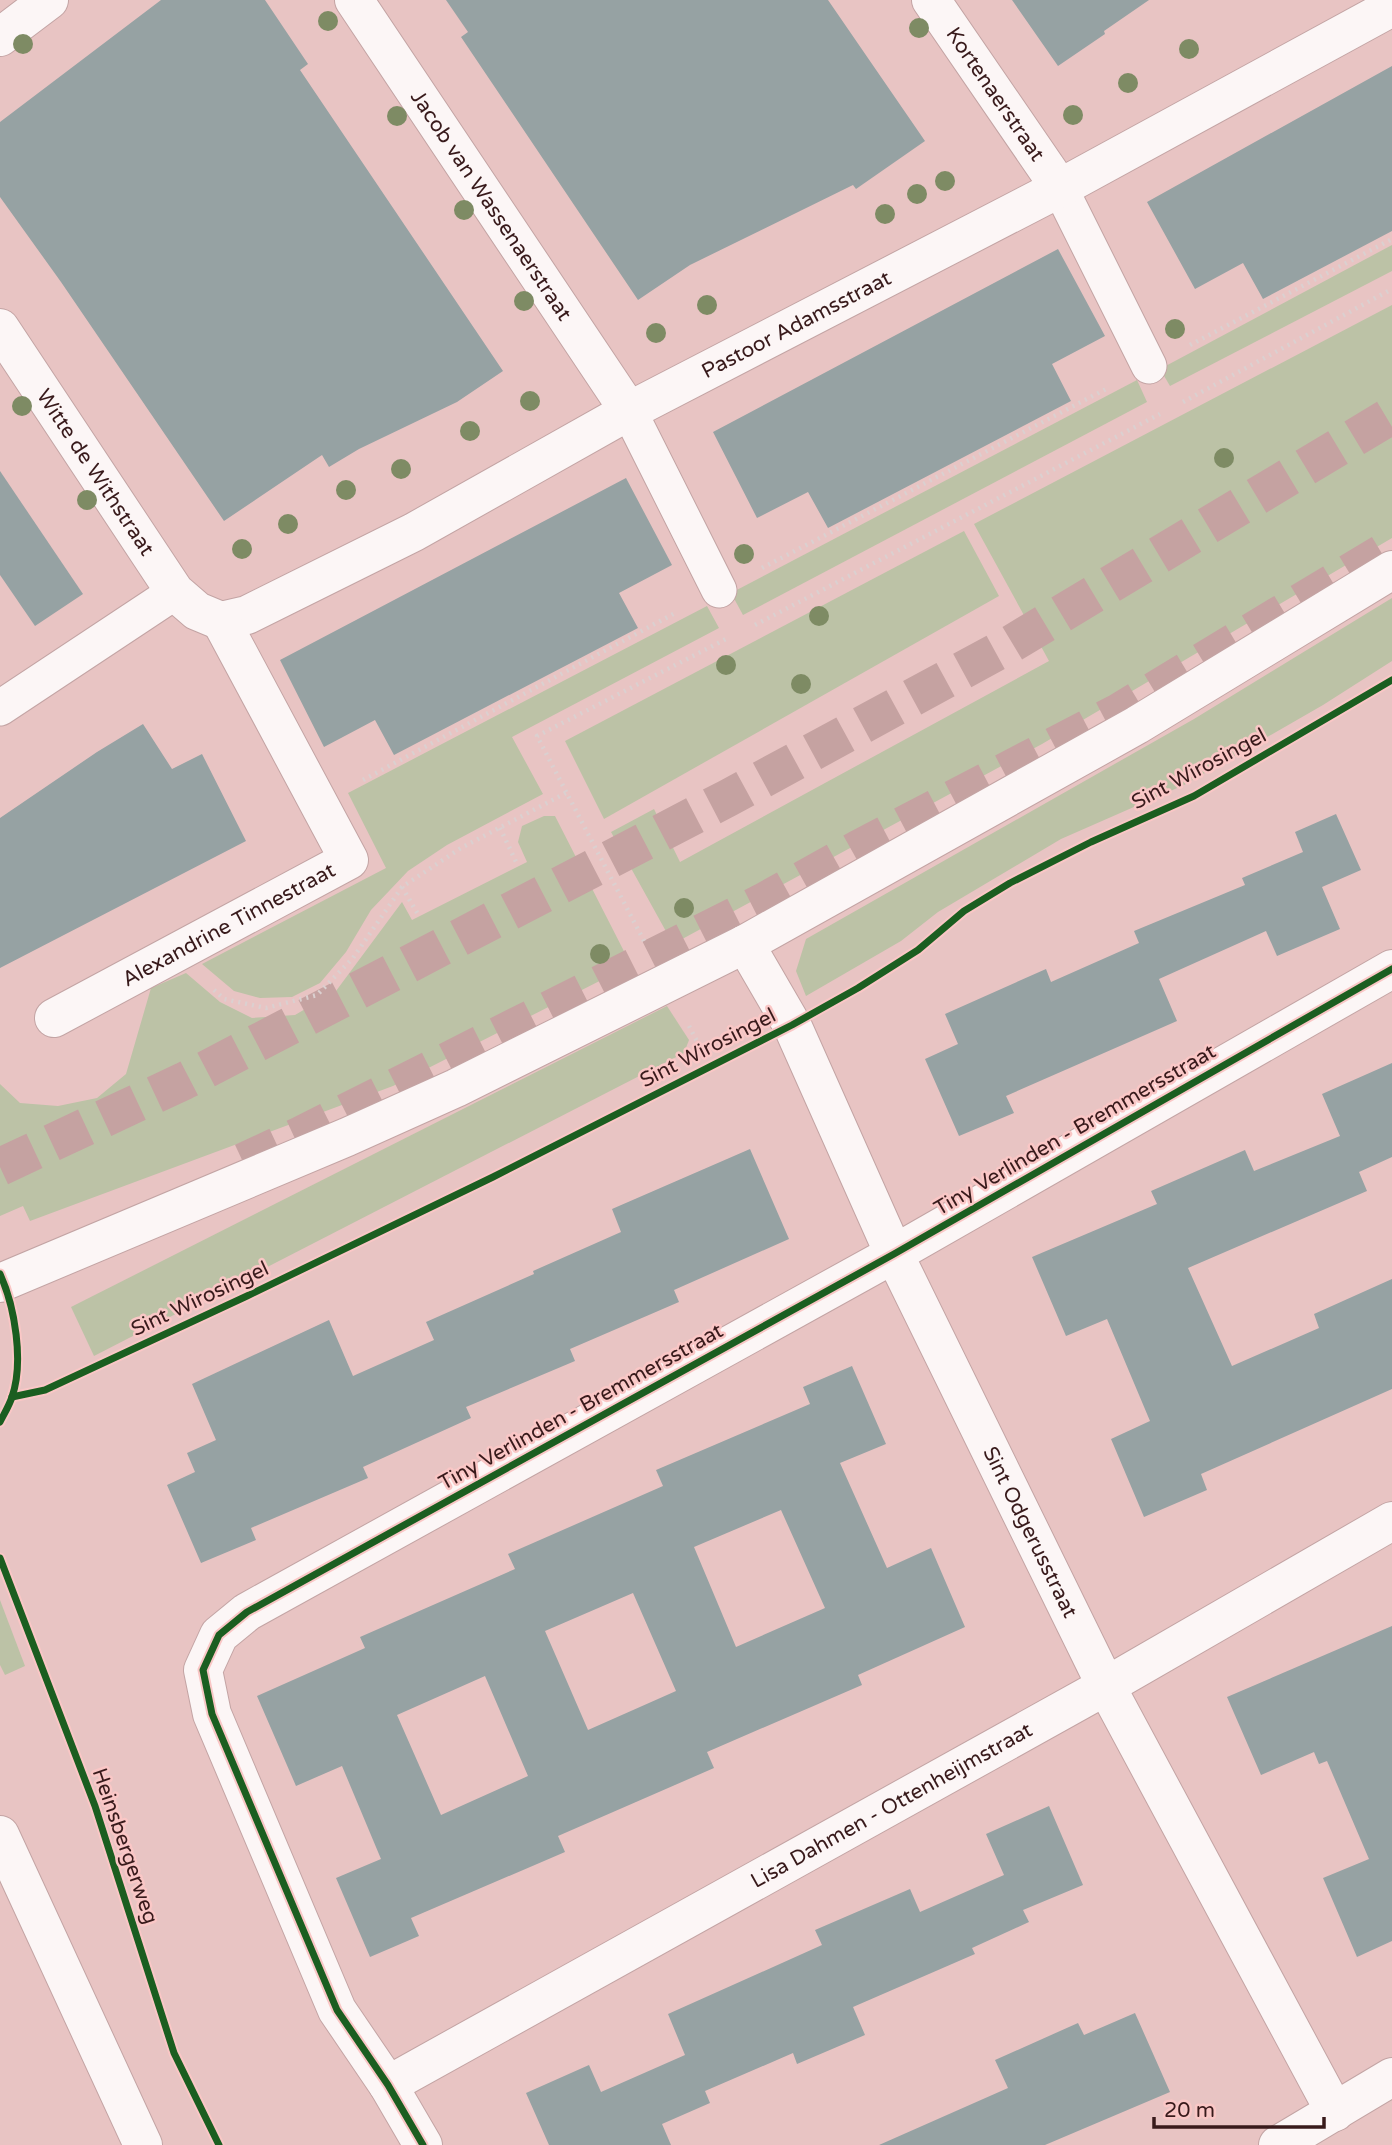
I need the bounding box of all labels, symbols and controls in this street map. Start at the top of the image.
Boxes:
street label: Kortenaerstraat [941,22,1050,166]
street label: Jacob van Wassenaerstraat [405,85,577,325]
street label: Pastoor Adamsstraat [697,265,895,384]
street label: Witte de Withstraat [31,384,160,560]
street label: Sint Wirosingel [1127,723,1271,815]
street label: Alexandrine Tinnestraat [118,857,339,992]
street label: Sint Wirosingel [636,1003,780,1093]
street label: Tiny Verlinden - Bremmersstraat [930,1039,1220,1221]
street label: Sint Wirosingel [127,1256,273,1342]
street label: Tiny Verlinden - Bremmersstraat [434,1318,728,1496]
street label: Sint Odgerusstraat [978,1442,1083,1622]
street label: Lisa Dahmen - Ottenheijmstraat [746,1717,1037,1893]
street label: Heinsbergerweg [87,1765,163,1927]
scale bar [1154,2086,1324,2130]
text: 20 m [1164,2098,1215,2123]

